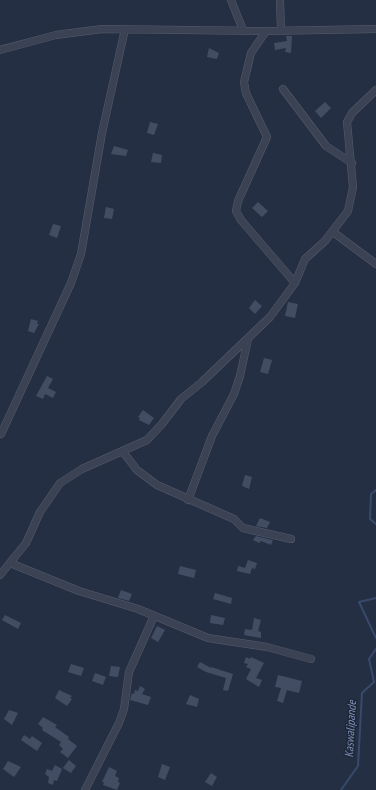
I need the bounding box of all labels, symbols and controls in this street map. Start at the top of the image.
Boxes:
water label: Kaswalipande [342,700,360,758]

